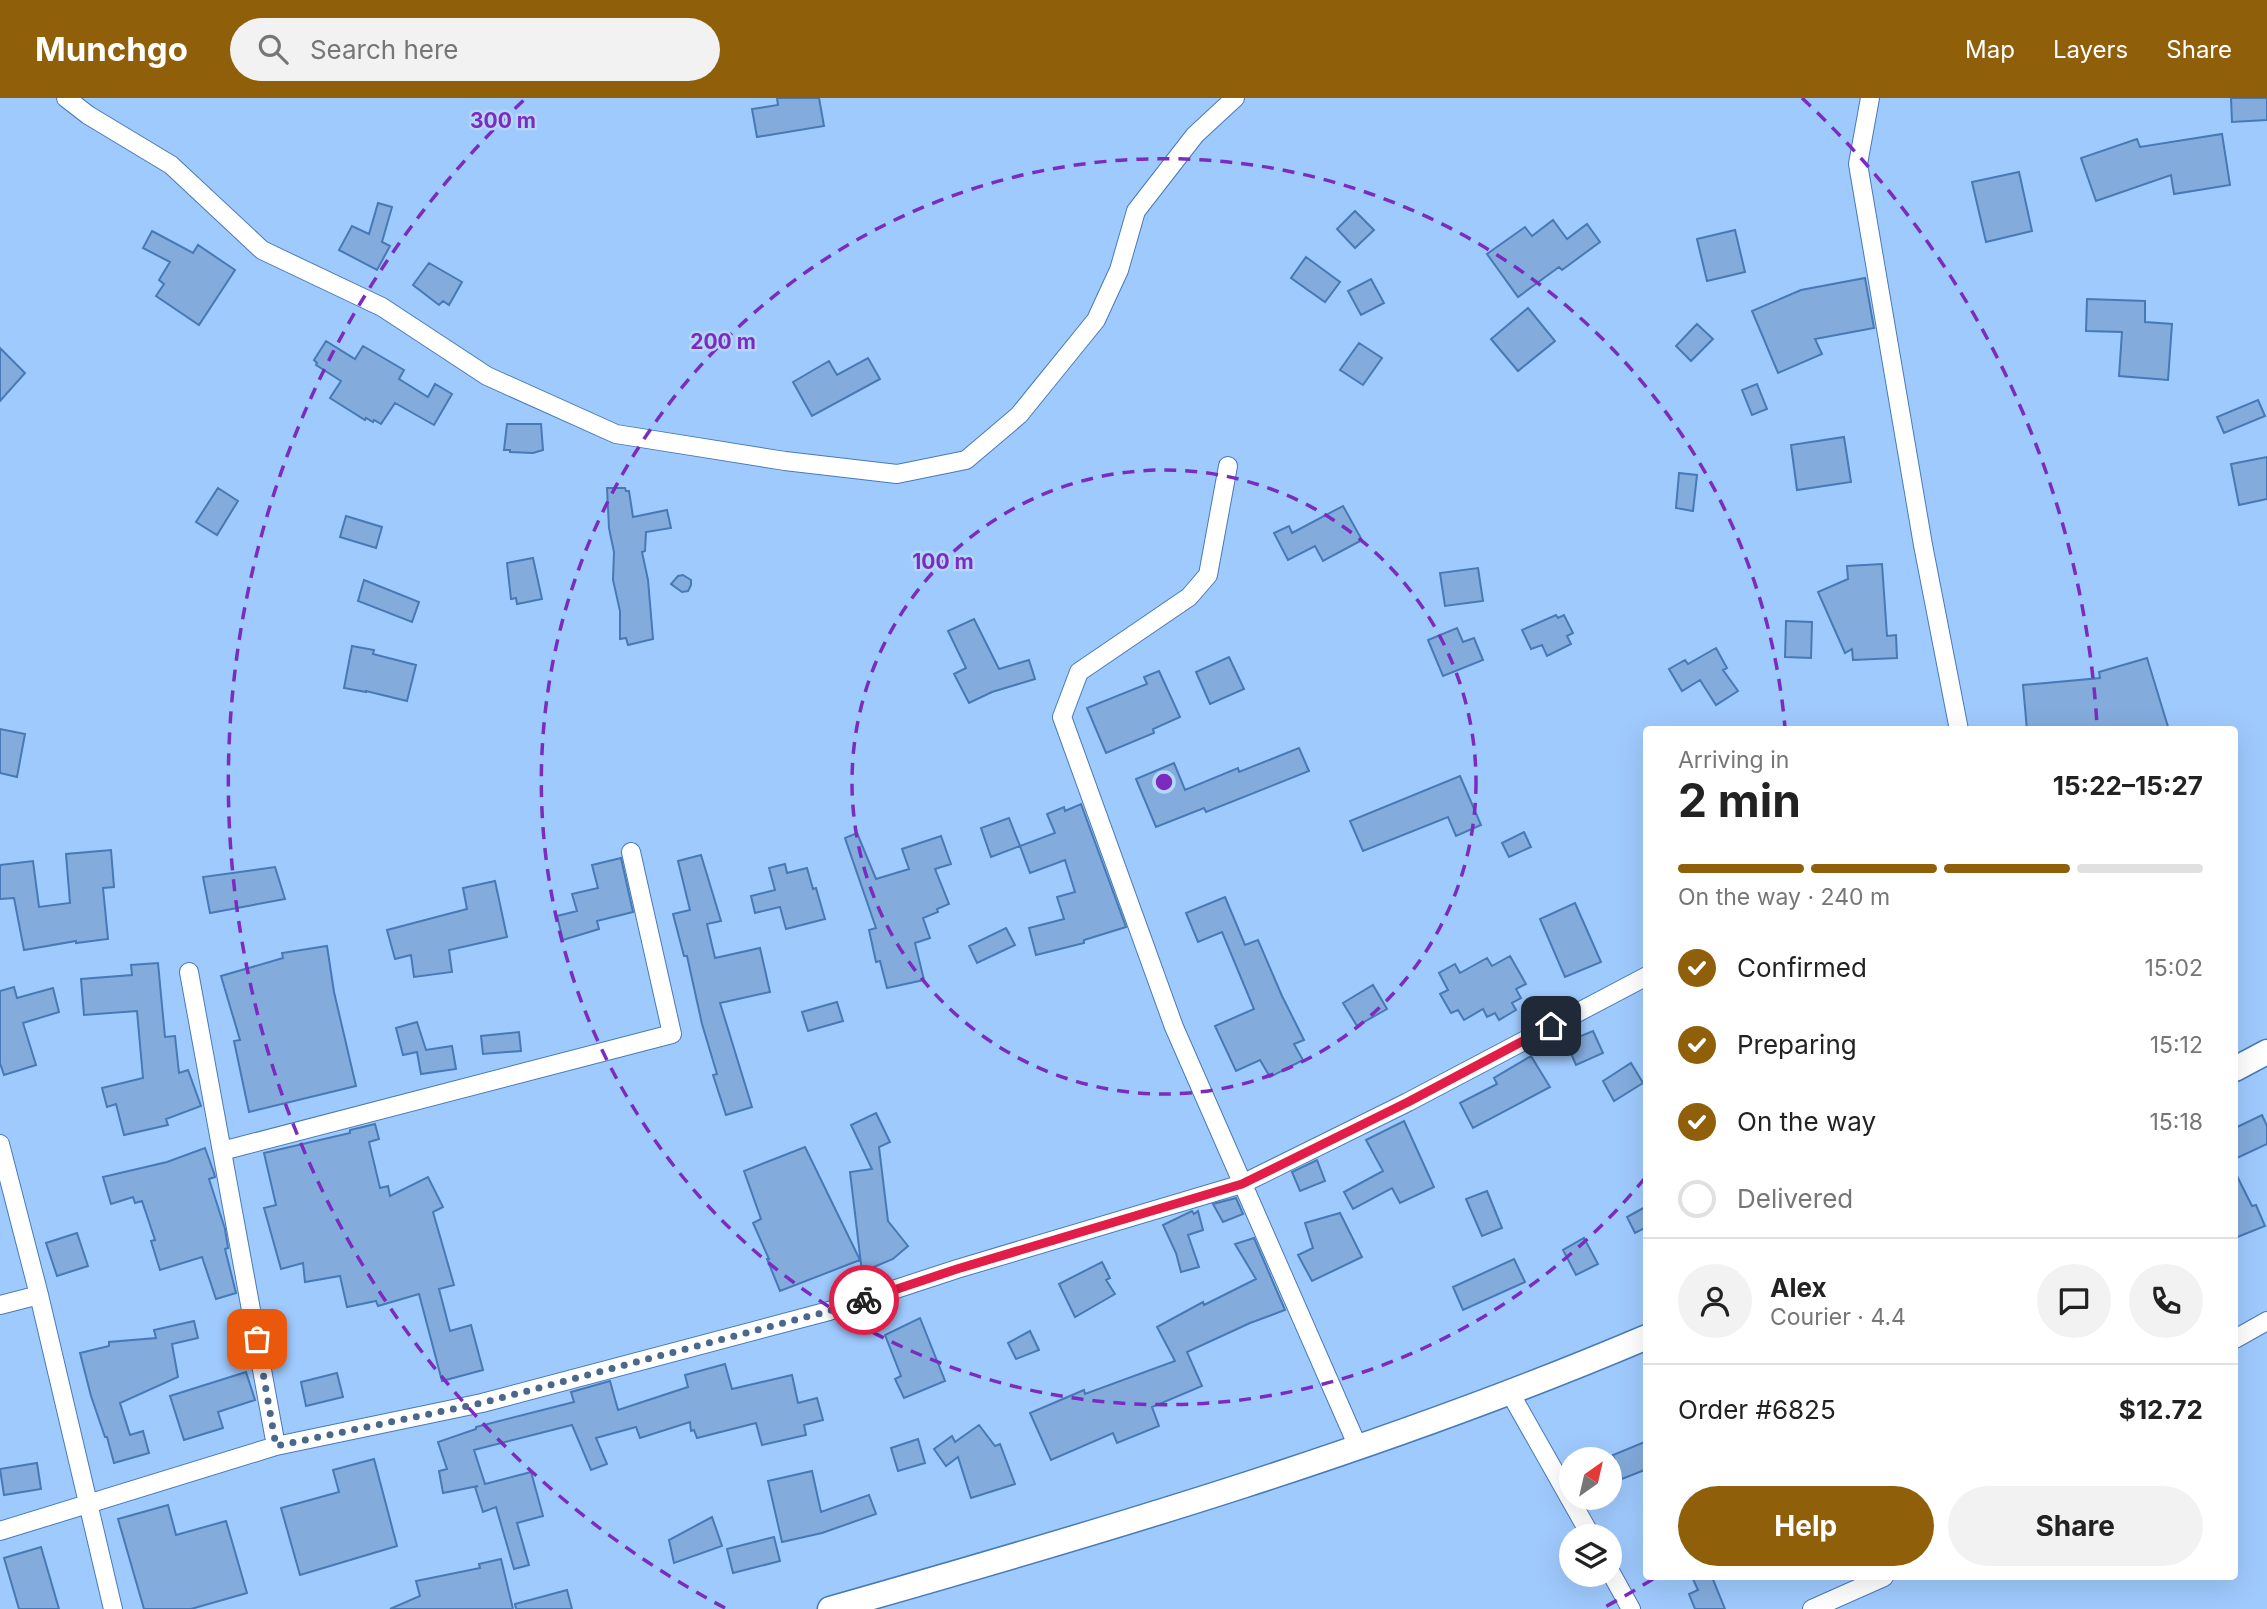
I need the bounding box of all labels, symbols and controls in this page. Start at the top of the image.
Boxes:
search box [230,18,720,81]
text: Munchgo [35,29,188,69]
icon: search [254,30,292,68]
text: Search here [310,34,459,65]
text: Map [1965,35,2015,64]
text: Layers [2053,35,2128,64]
text: Share [2166,35,2232,64]
text: 300 m [470,108,536,133]
text: 200 m [690,329,756,354]
text: 100 m [912,549,974,574]
text: Arriving in [1678,746,1789,774]
centre of rings [1152,770,1176,794]
text: 15:22–15:27 [2053,770,2203,801]
text: 2 min [1678,772,1801,828]
text: On the way · 240 m [1678,883,1890,911]
icon: check [1678,949,1716,987]
text: Confirmed [1737,952,1867,983]
text: 15:02 [2145,954,2203,982]
pin [1521,996,1581,1056]
icon: home [1532,1007,1570,1045]
icon: check [1678,1026,1716,1064]
text: Preparing [1737,1029,1857,1060]
text: 15:12 [2150,1031,2203,1059]
icon: check [1678,1103,1716,1141]
text: On the way [1737,1106,1876,1137]
text: 15:18 [2149,1108,2203,1136]
text: Delivered [1737,1183,1853,1214]
button: person [1678,1264,1752,1338]
button: chat [2037,1264,2111,1338]
button: phone [2129,1264,2203,1338]
courier [829,1265,899,1335]
text: Alex [1770,1272,1827,1303]
icon: bike [845,1281,883,1319]
text: Courier · 4.4 [1770,1303,1906,1331]
pin [227,1309,287,1369]
icon: bag [238,1320,276,1358]
text: Order #6825 [1678,1394,1836,1425]
text: $12.72 [2119,1394,2203,1425]
north arrow [1559,1447,1622,1510]
map controls [1559,1447,1622,1587]
button: Help [1678,1486,1934,1566]
button: Share [1948,1486,2203,1566]
button: layers [1559,1524,1622,1587]

